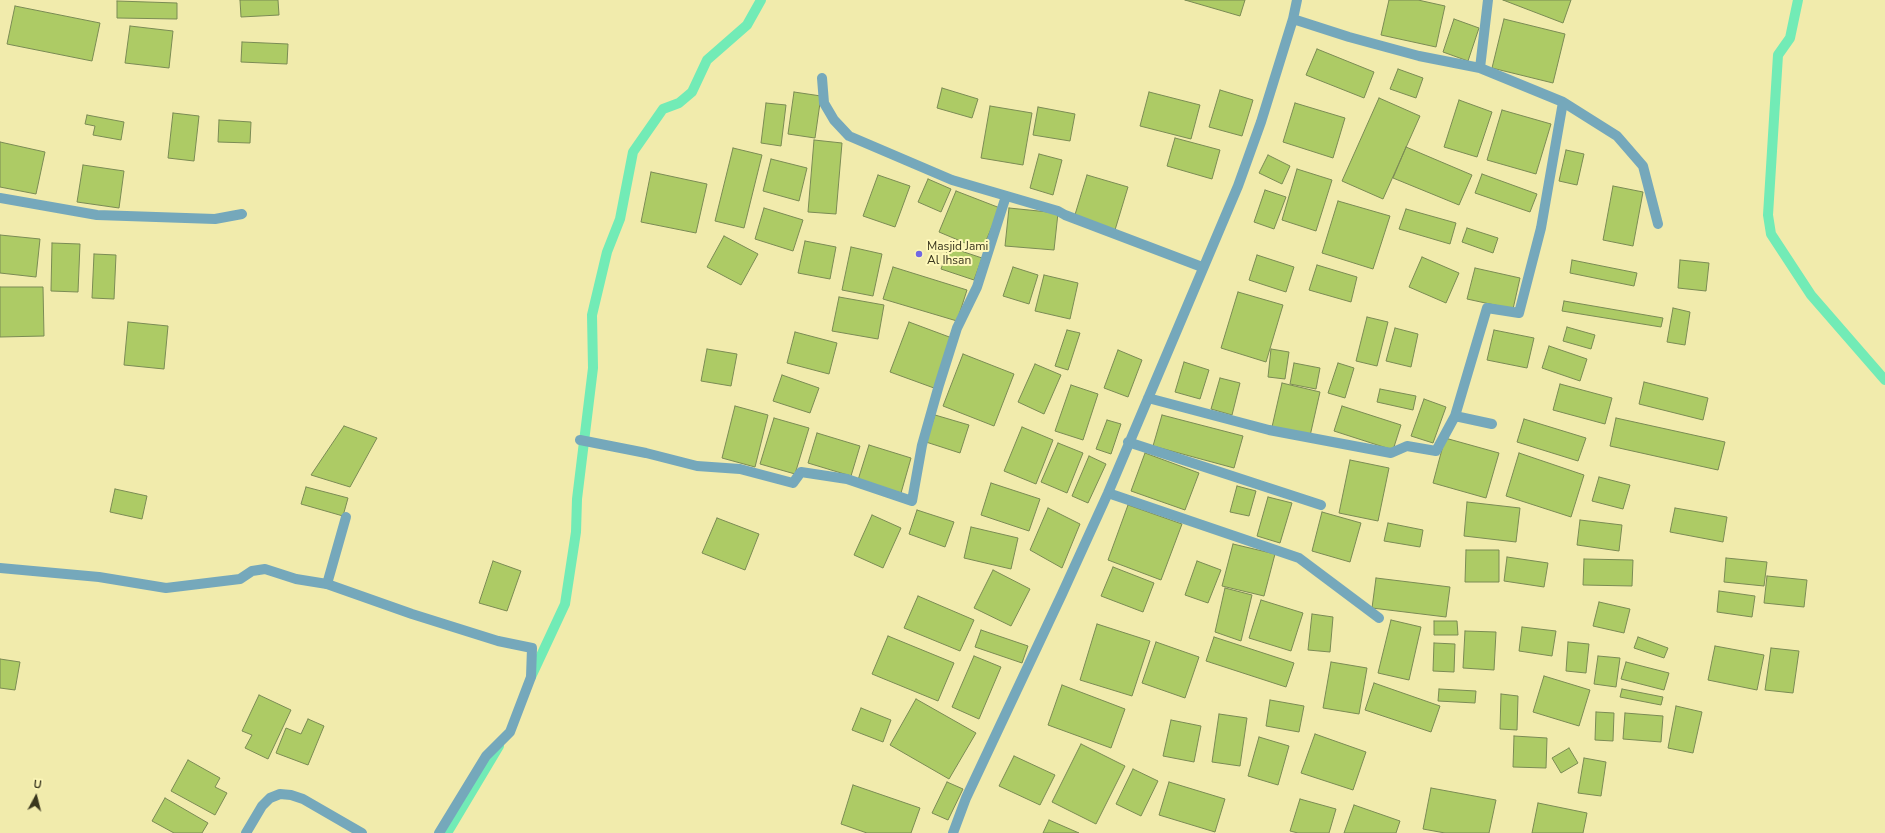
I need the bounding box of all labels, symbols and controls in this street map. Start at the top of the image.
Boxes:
place label: Masjid Jami Al Ihsan [927,240,988,268]
marker: Masjid Jami Al Ihsan [914,249,924,259]
north arrow [16,777,56,817]
text: U [33,777,42,793]

